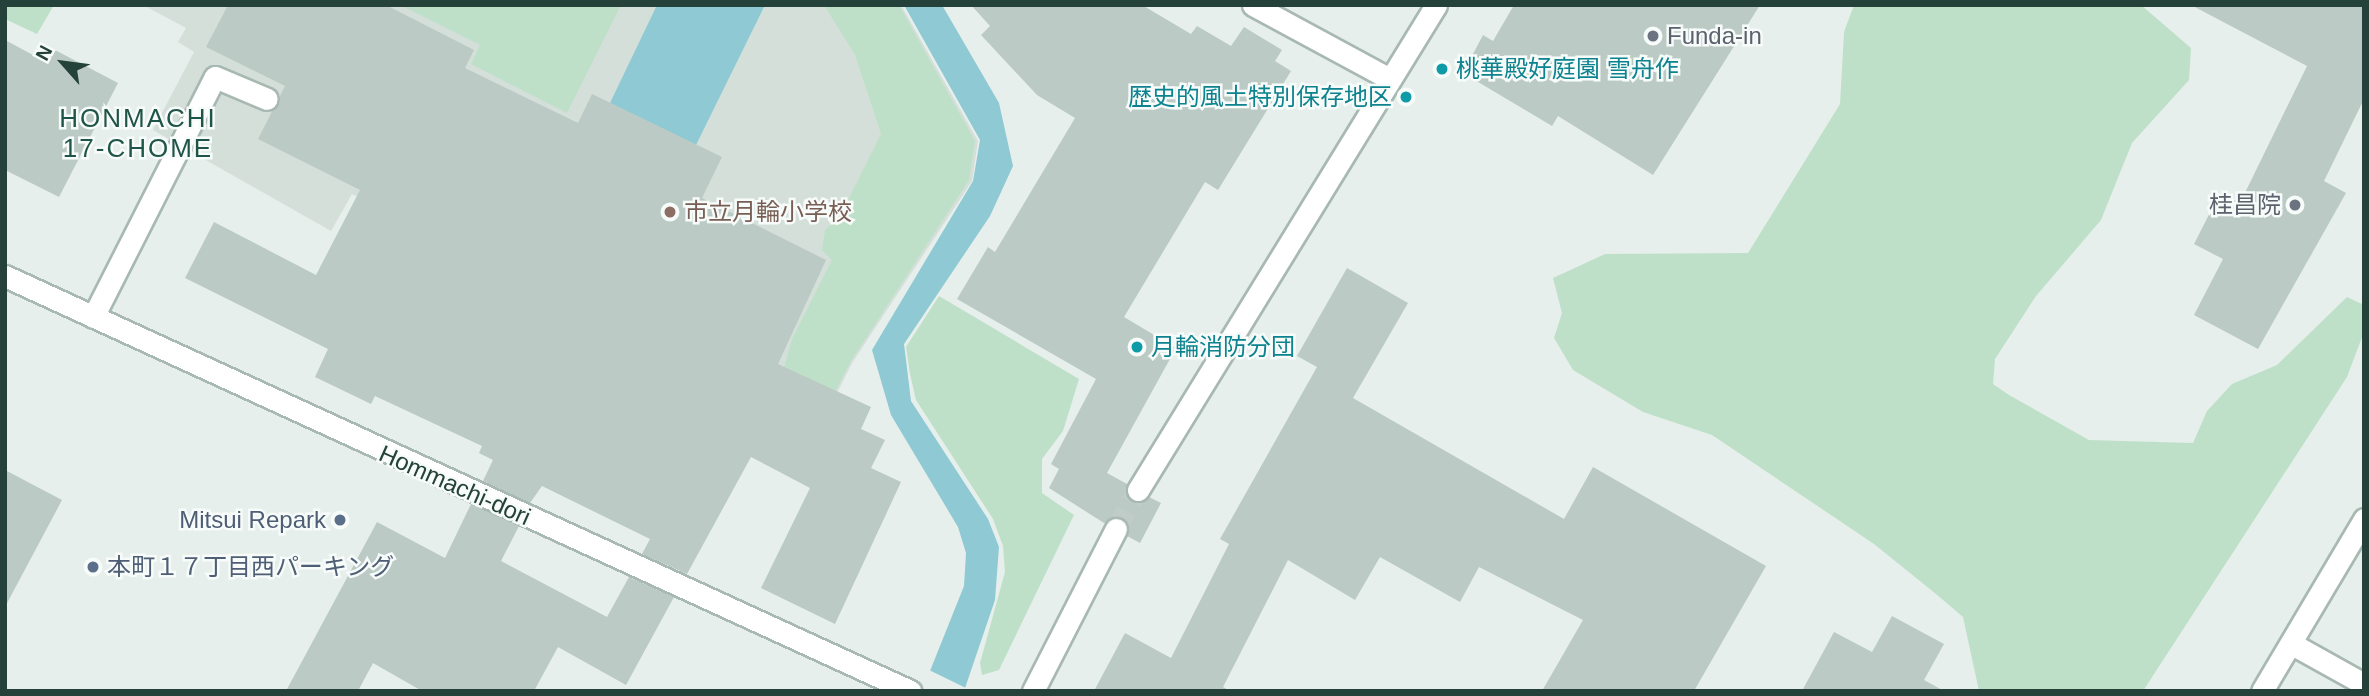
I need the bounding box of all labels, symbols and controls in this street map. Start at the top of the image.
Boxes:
place label: Funda-in [1667,22,1762,50]
north arrow [28,28,98,98]
marker: Funda-in [1645,28,1661,44]
text: N [32,42,57,64]
place label: 桃華殿好庭園 雪舟作 [1456,55,1679,83]
marker: 桃華殿好庭園 雪舟作 [1434,61,1450,77]
place label: 歴史的風土特別保存地区 [1128,83,1392,111]
marker: 歴史的風土特別保存地区 [1398,89,1414,105]
district label: HONMACHI 17-CHOME [60,103,216,164]
place label: 桂昌院 [2209,191,2281,219]
marker: 桂昌院 [2287,197,2303,213]
place label: 市立月輪小学校 [684,198,852,226]
marker: 市立月輪小学校 [662,204,678,220]
place label: 月輪消防分団 [1151,333,1295,361]
marker: 月輪消防分団 [1129,339,1145,355]
street label: Hommachi-dori [375,439,535,531]
place label: Mitsui Repark [179,506,326,534]
marker: Mitsui Repark [332,512,348,528]
place label: 本町１７丁目西パーキング [107,553,395,581]
marker: 本町１７丁目西パーキング [85,559,101,575]

